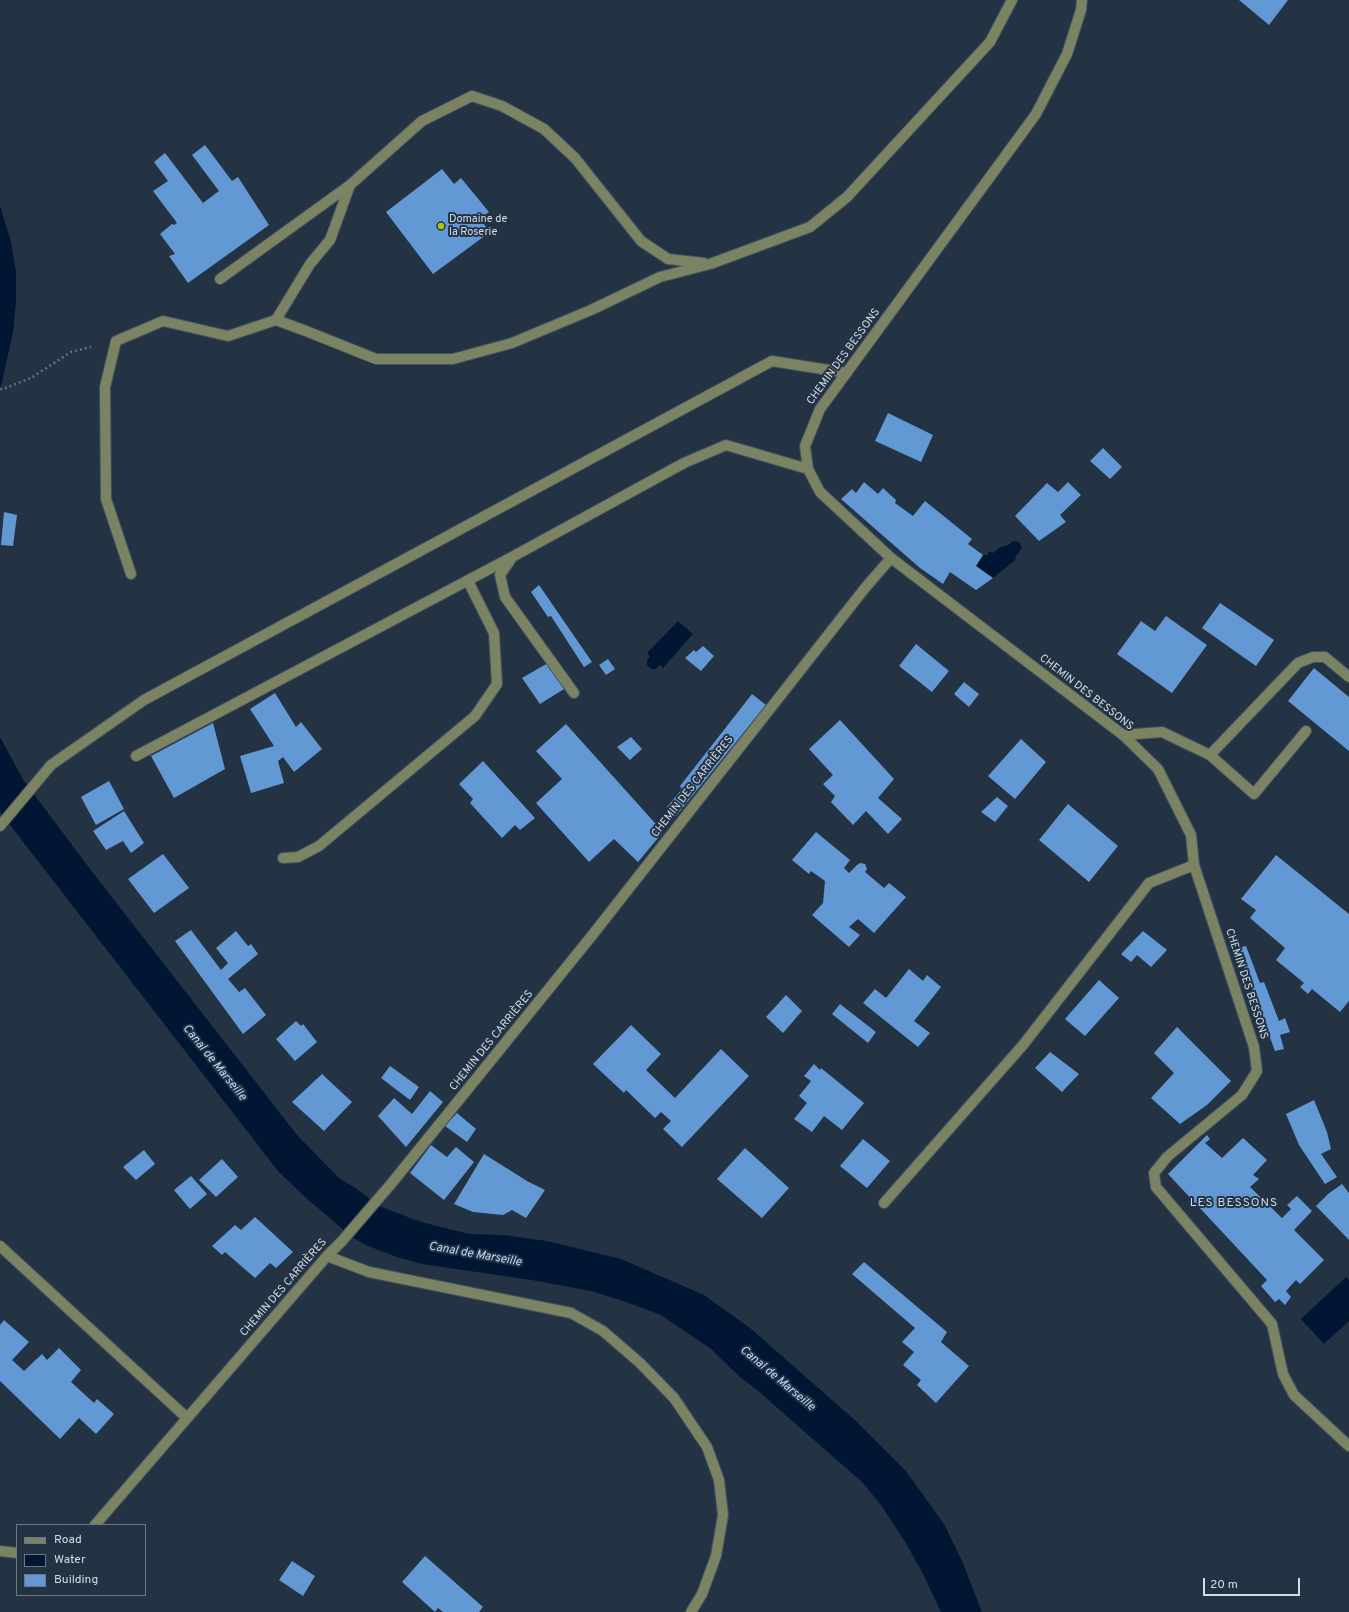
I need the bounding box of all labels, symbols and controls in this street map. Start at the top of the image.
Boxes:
place label: Domaine de la Roserie [449,213,507,239]
marker: Domaine de la Roserie [436,221,446,231]
street label: CHEMIN DES BESSONS [805,306,883,408]
street label: CHEMIN DES BESSONS [1036,652,1136,734]
street label: CHEMIN DES CARRIÈRES [649,734,737,840]
street label: CHEMIN DES BESSONS [1222,927,1270,1041]
street label: CHEMIN DES CARRIÈRES [447,988,537,1094]
water label: Canal de Marseille [179,1022,249,1104]
district label: LES BESSONS [1190,1197,1278,1211]
street label: CHEMIN DES CARRIÈRES [238,1236,330,1340]
water label: Canal de Marseille [428,1240,522,1270]
water label: Canal de Marseille [736,1343,818,1415]
legend [16,1524,146,1596]
text: Road [54,1532,82,1548]
text: Water [54,1552,86,1568]
scale bar [1205,1570,1302,1596]
text: Building [54,1572,98,1588]
text: 20 m [1210,1577,1238,1593]

